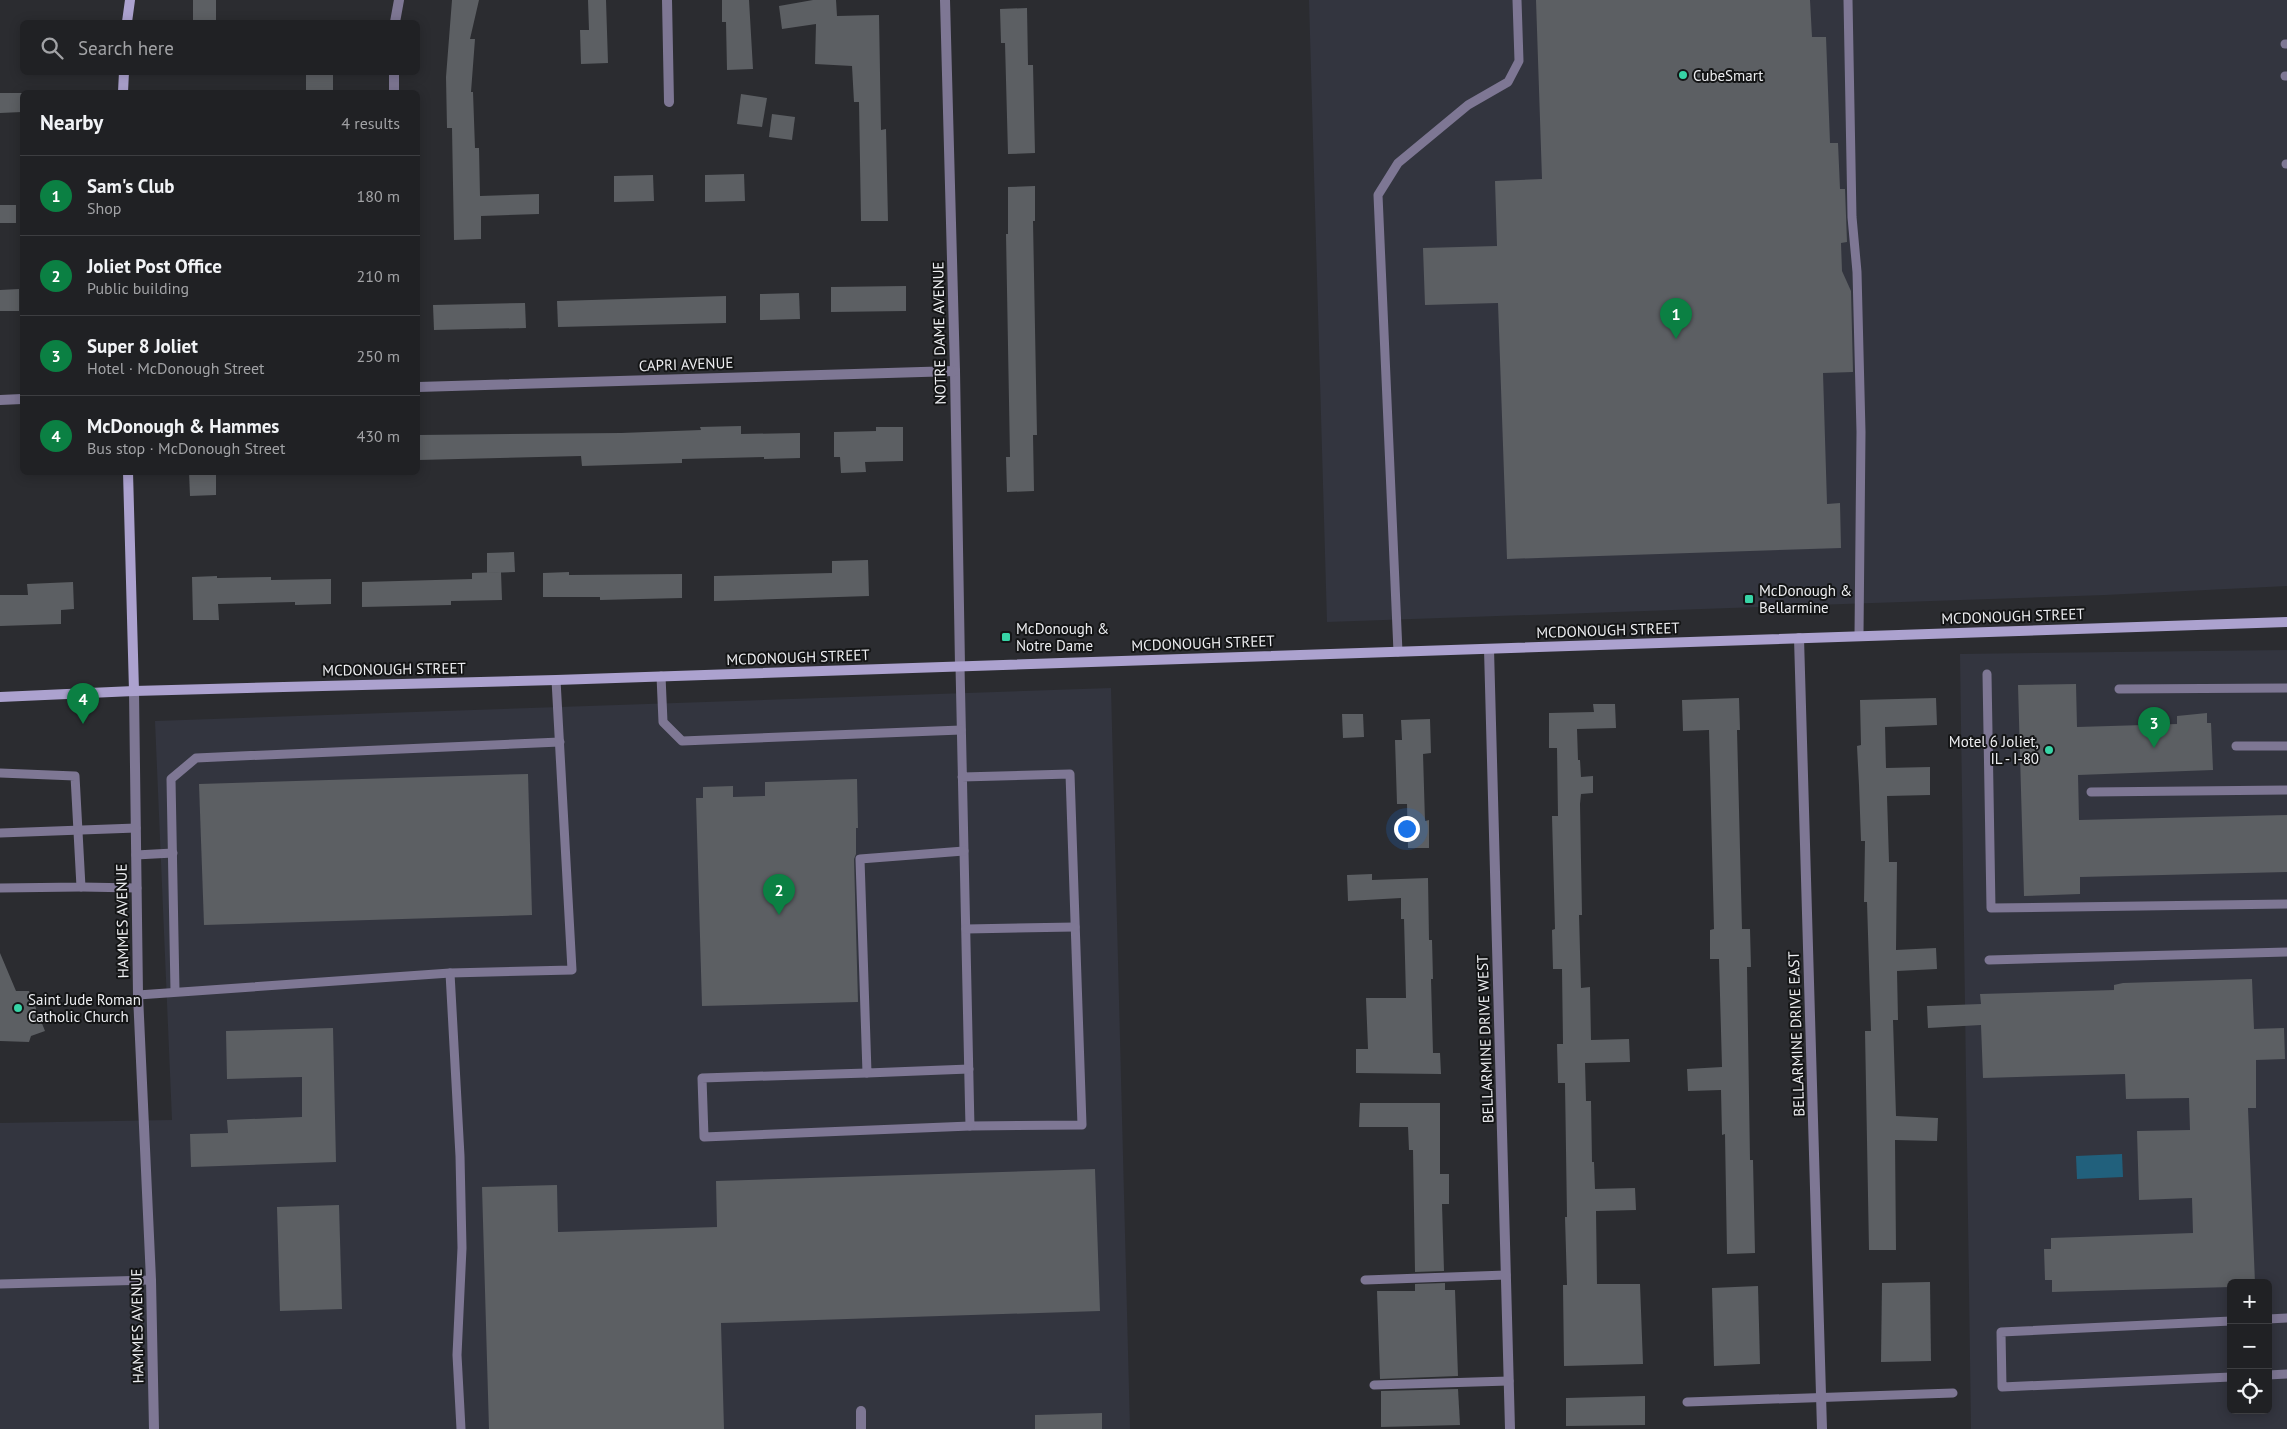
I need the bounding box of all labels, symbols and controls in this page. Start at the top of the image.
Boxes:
search box [20,20,420,75]
icon: search [38,34,66,62]
text: Search here [78,36,174,60]
place label: CubeSmart [1693,66,1763,85]
marker: CubeSmart [1677,69,1689,81]
text: Nearby [40,109,103,136]
text: 4 results [341,113,400,133]
text: Sam's Club [87,174,174,198]
text: 1 [51,186,61,206]
text: 180 m [357,186,400,206]
text: Shop [87,198,121,218]
text: Joliet Post Office [87,254,222,278]
street label: NOTRE DAME AVENUE [928,261,950,405]
text: 2 [51,266,61,286]
text: 210 m [357,266,400,286]
text: Public building [87,278,189,298]
pin: 1 [1660,298,1692,339]
text: Super 8 Joliet [87,334,198,358]
text: 3 [51,346,61,366]
text: 250 m [357,346,400,366]
street label: CAPRI AVENUE [638,353,734,375]
text: Hotel · McDonough Street [87,358,265,378]
text: McDonough & Hammes [87,414,279,438]
text: 4 [51,426,61,446]
text: 430 m [357,426,400,446]
text: Bus stop · McDonough Street [87,438,285,458]
place label: McDonough & Bellarmine [1759,581,1852,617]
marker: McDonough & Bellarmine [1743,593,1755,605]
street label: MCDONOUGH STREET [1941,604,2086,628]
street label: MCDONOUGH STREET [1536,618,1681,642]
place label: McDonough & Notre Dame [1016,619,1109,655]
marker: McDonough & Notre Dame [1000,631,1012,643]
street label: MCDONOUGH STREET [1131,631,1276,655]
street label: MCDONOUGH STREET [726,645,871,669]
street label: MCDONOUGH STREET [322,658,467,680]
pin: 4 [67,683,99,724]
pin: 3 [2138,707,2170,748]
place label: Motel 6 Joliet, IL - I-80 [1949,732,2039,768]
marker: Motel 6 Joliet, IL - I-80 [2043,744,2055,756]
your location [1394,816,1420,842]
street label: HAMMES AVENUE [112,863,132,979]
pin: 2 [763,874,795,915]
street label: BELLARMINE DRIVE EAST [1784,950,1808,1117]
street label: BELLARMINE DRIVE WEST [1473,954,1497,1124]
place label: Saint Jude Roman Catholic Church [28,990,141,1026]
marker: Saint Jude Roman Catholic Church [12,1002,24,1014]
street label: HAMMES AVENUE [127,1268,147,1384]
map controls [2227,1279,2272,1414]
button: + [2227,1279,2272,1324]
button: − [2227,1324,2272,1369]
button: locate [2227,1369,2272,1414]

